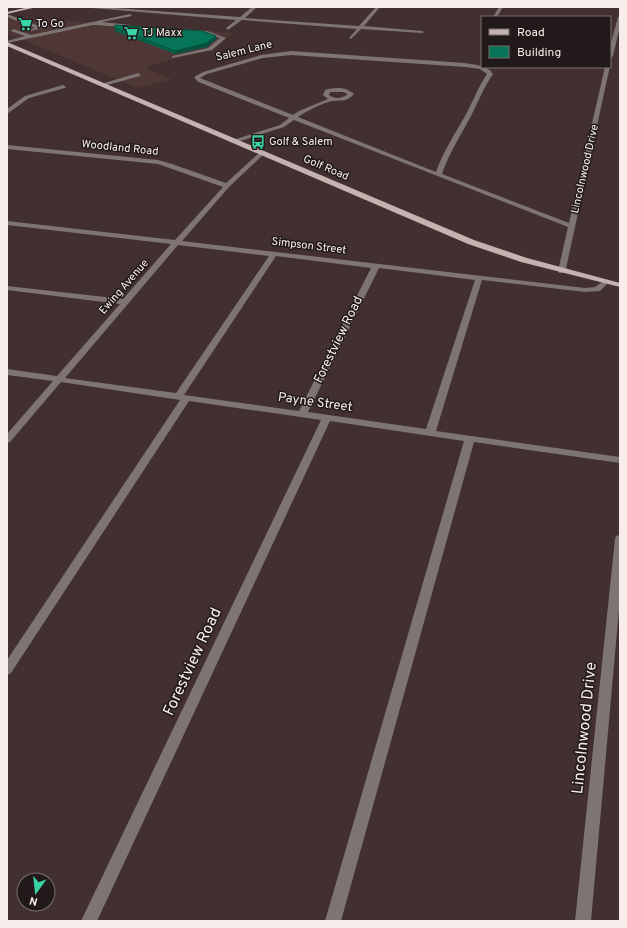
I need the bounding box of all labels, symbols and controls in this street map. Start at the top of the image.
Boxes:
supermarket icon: To Go [17,16,33,32]
legend [481,16,611,68]
place label: To Go [36,17,64,31]
supermarket icon: TJ Maxx [123,25,139,41]
text: Road [517,25,545,41]
place label: TJ Maxx [142,26,182,40]
street label: Salem Lane [214,37,274,65]
text: Building [517,45,561,61]
street label: Lincolnwood Drive [568,123,602,215]
bus stop icon: Golf & Salem [250,134,266,150]
place label: Golf & Salem [269,135,332,149]
street label: Woodland Road [81,137,159,159]
street label: Golf Road [301,152,351,184]
street label: Simpson Street [271,234,347,258]
street label: Ewing Avenue [96,256,152,317]
street label: Forestview Road [311,294,367,386]
street label: Payne Street [277,390,353,416]
street label: Forestview Road [159,605,227,719]
street label: Lincolnwood Drive [568,661,602,795]
north arrow [16,872,56,912]
text: N [28,893,39,908]

